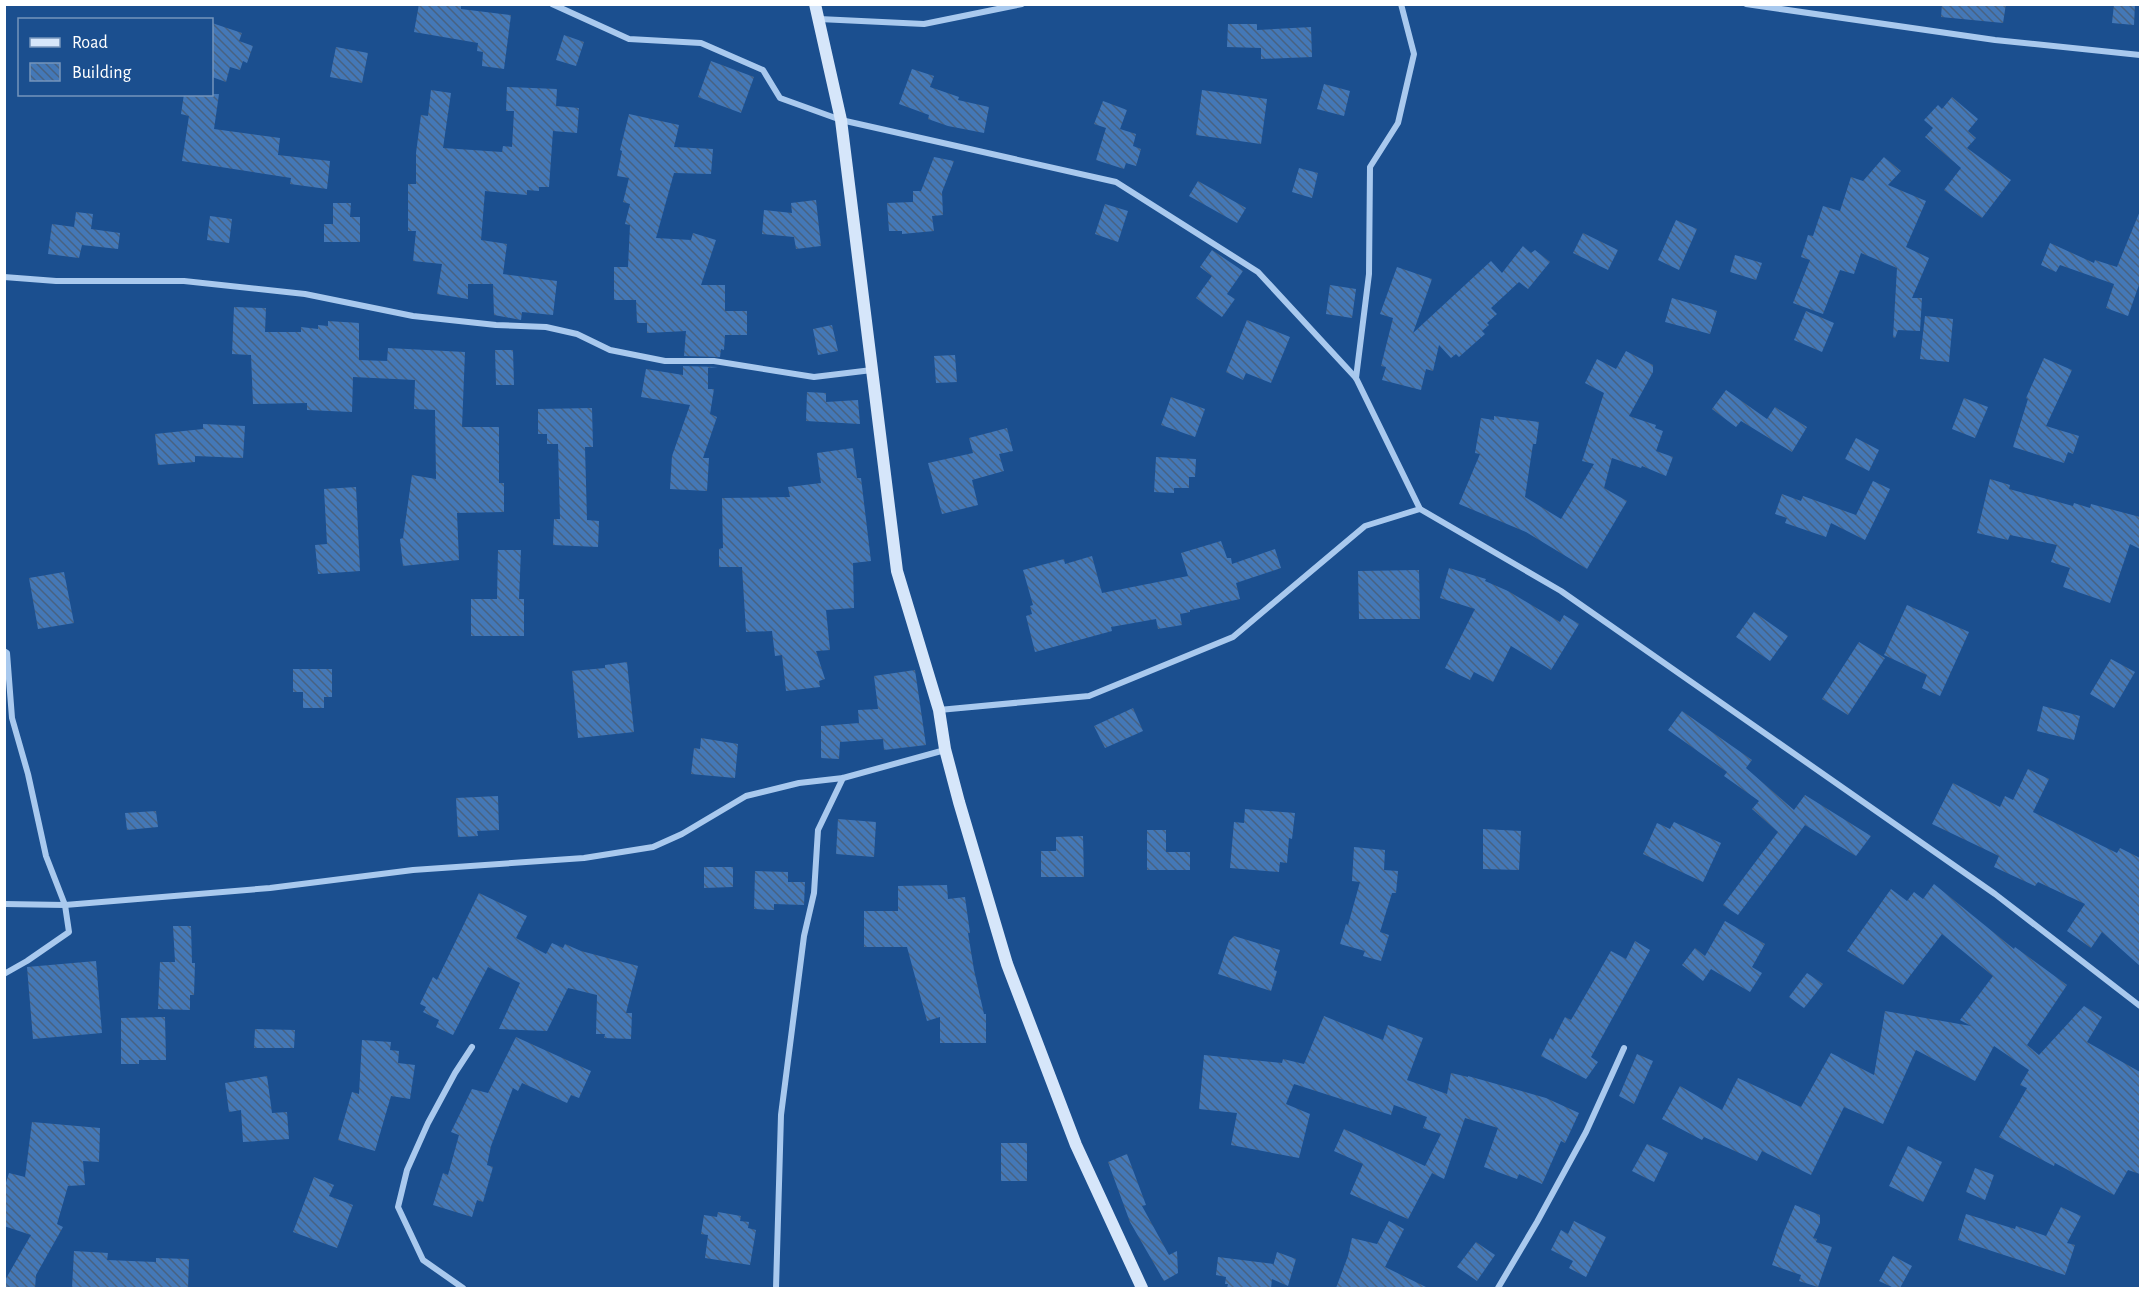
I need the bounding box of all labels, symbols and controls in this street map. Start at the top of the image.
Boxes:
legend [18,18,213,96]
text: Road [72,34,108,52]
text: Building [72,64,132,82]

